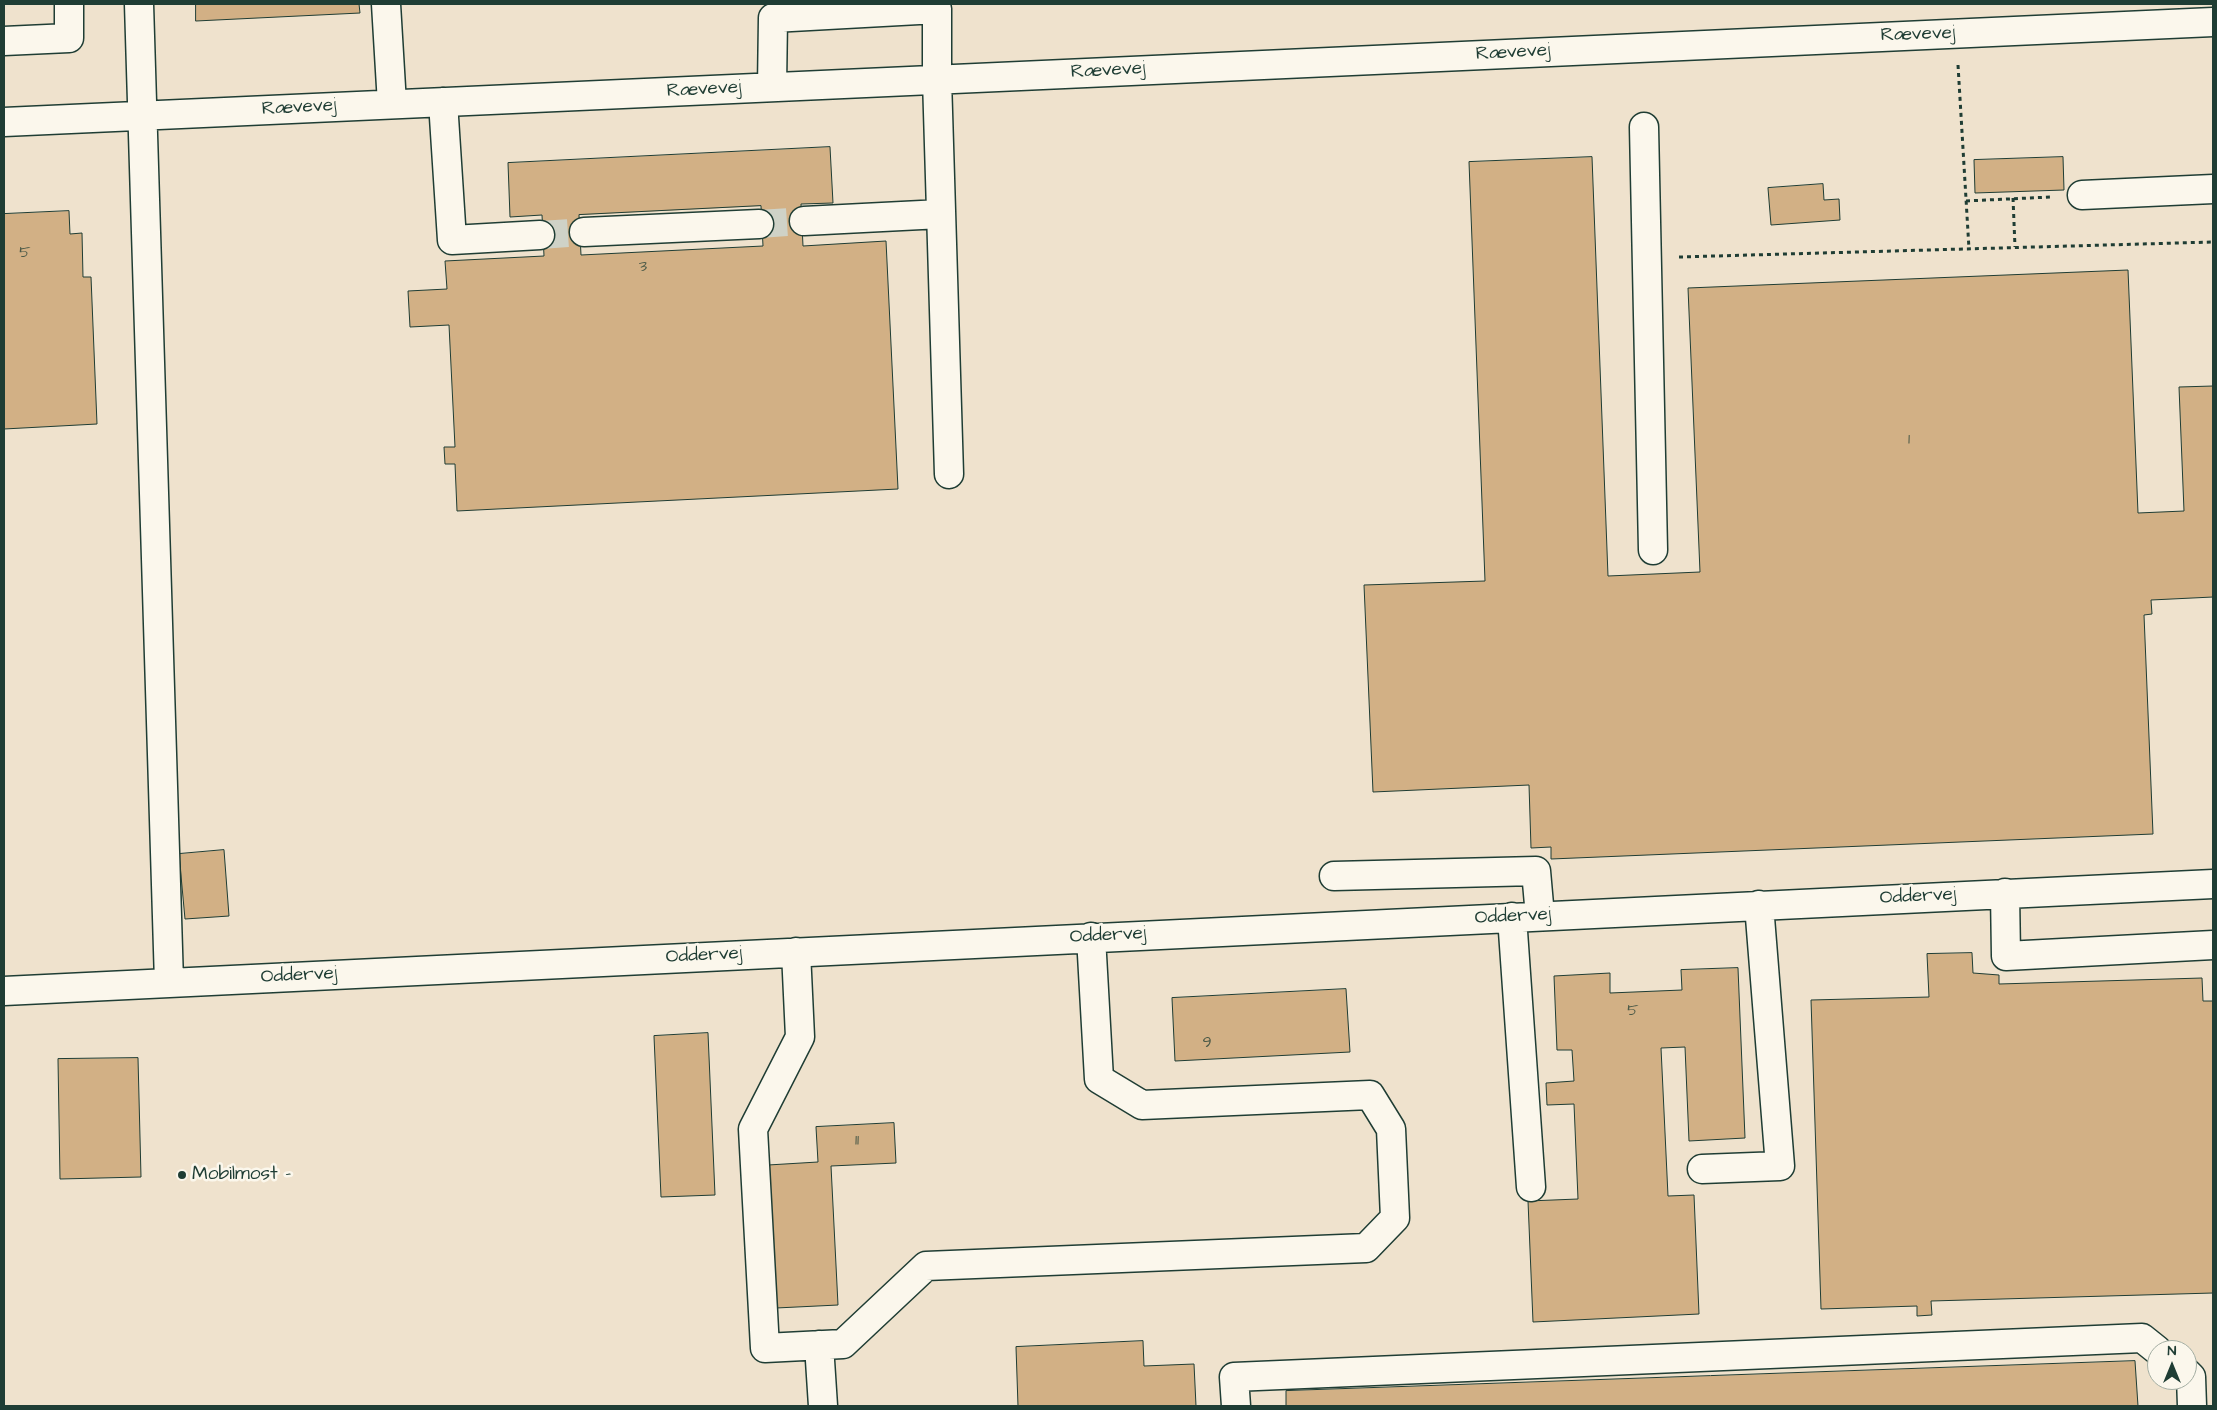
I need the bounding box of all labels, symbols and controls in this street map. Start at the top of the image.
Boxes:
street label: Rævevej [1880,22,1956,48]
street label: Rævevej [1475,40,1551,66]
street label: Rævevej [1070,58,1146,84]
street label: Rævevej [666,77,742,103]
street label: Rævevej [261,95,337,121]
house number: 5 [19,244,31,264]
house number: 3 [639,258,647,278]
house number: 1 [1908,431,1910,451]
street label: Oddervej [1879,884,1957,910]
street label: Oddervej [1474,904,1552,930]
street label: Oddervej [1069,923,1147,949]
street label: Oddervej [665,943,743,969]
street label: Oddervej [260,963,338,989]
house number: 5 [1627,1002,1639,1022]
house number: 9 [1202,1034,1212,1054]
house number: 11 [855,1132,859,1152]
place label: Mobilmost - [192,1164,291,1186]
marker: Mobilmost - [176,1169,188,1181]
north arrow [2147,1340,2197,1390]
text: N [2168,1341,2176,1361]

